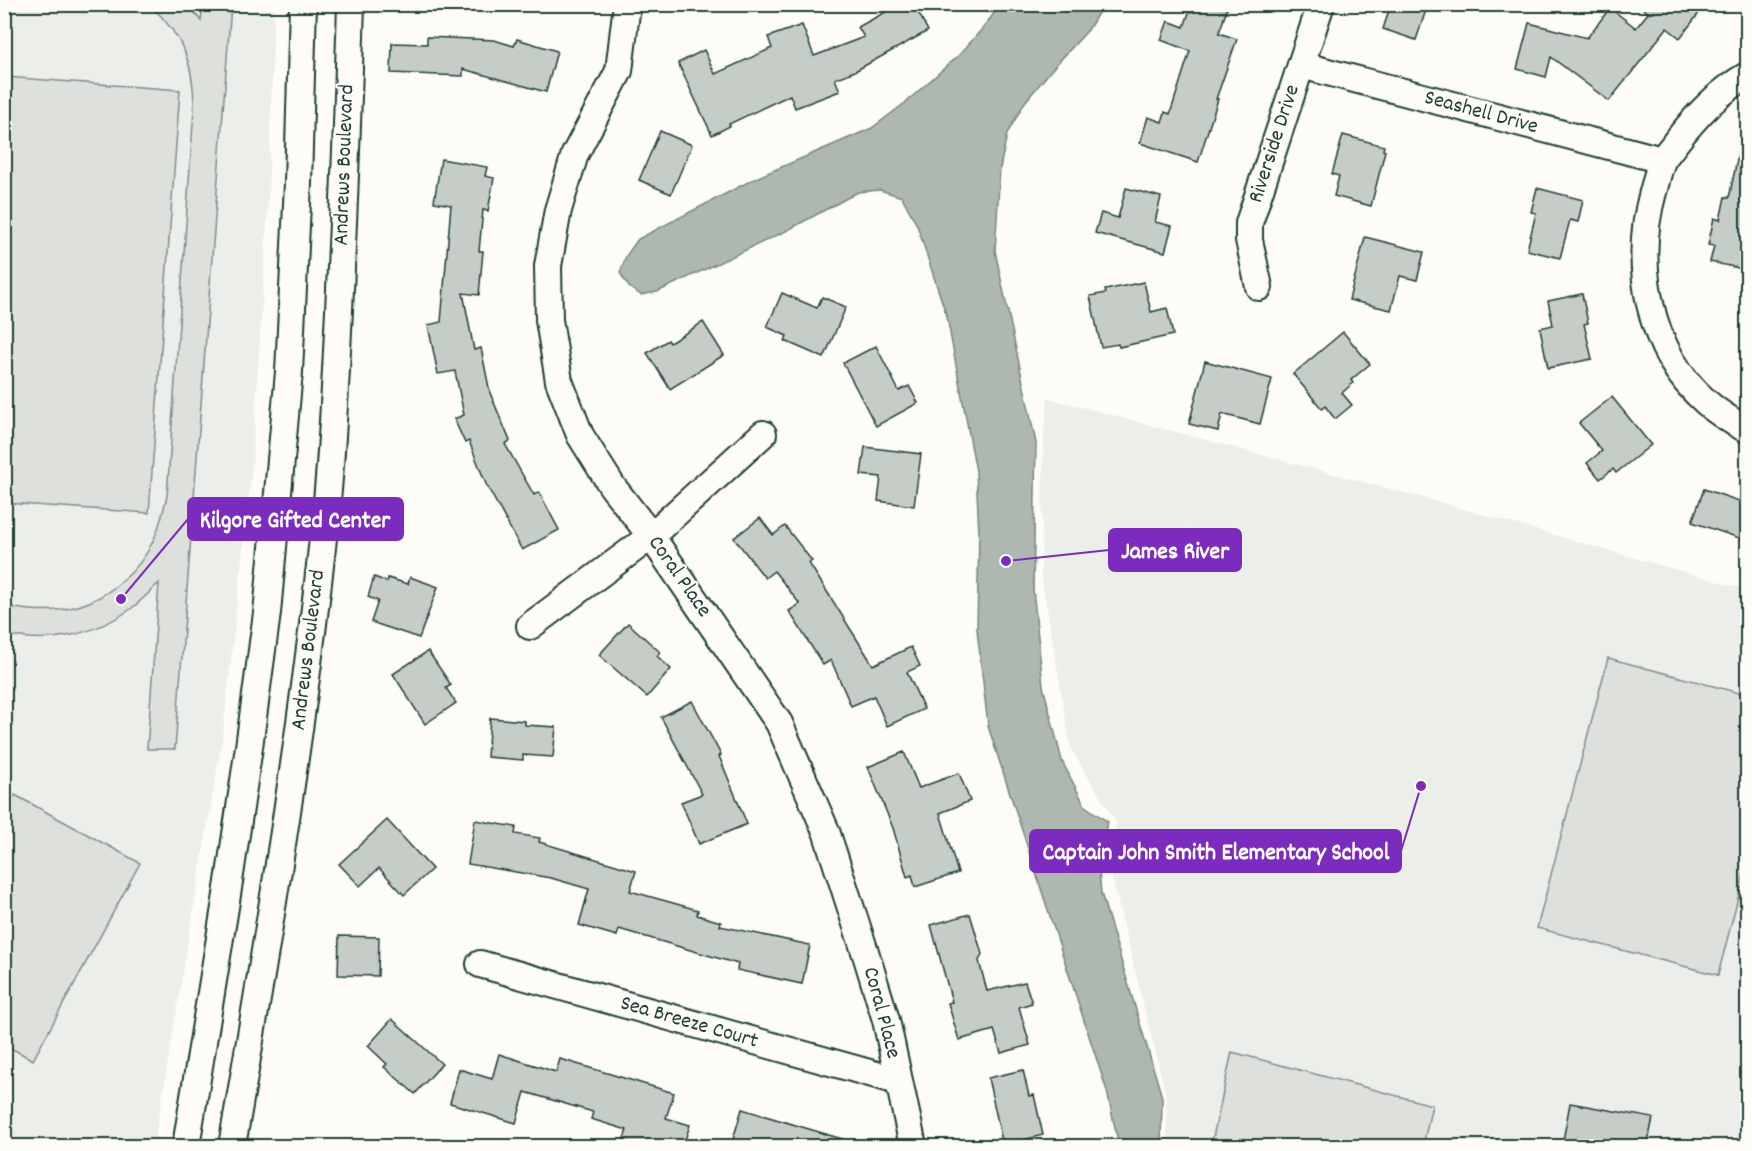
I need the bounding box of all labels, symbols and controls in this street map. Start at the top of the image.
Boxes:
street label: Riverside Drive [1241,81,1309,207]
street label: Seashell Drive [1421,83,1541,143]
street label: Andrews Boulevard [327,84,363,246]
callout: Kilgore Gifted Center [188,498,403,540]
text: Kilgore Gifted Center [200,505,391,539]
callout: James River [1109,529,1241,571]
street label: Coral Place [639,530,719,624]
text: James River [1121,536,1230,570]
street label: Andrews Boulevard [284,568,334,732]
callout: Captain John Smith Elementary School [1030,830,1401,872]
text: Captain John Smith Elementary School [1043,837,1390,871]
street label: Coral Place [854,964,908,1062]
street label: Sea Breeze Court [616,989,762,1057]

